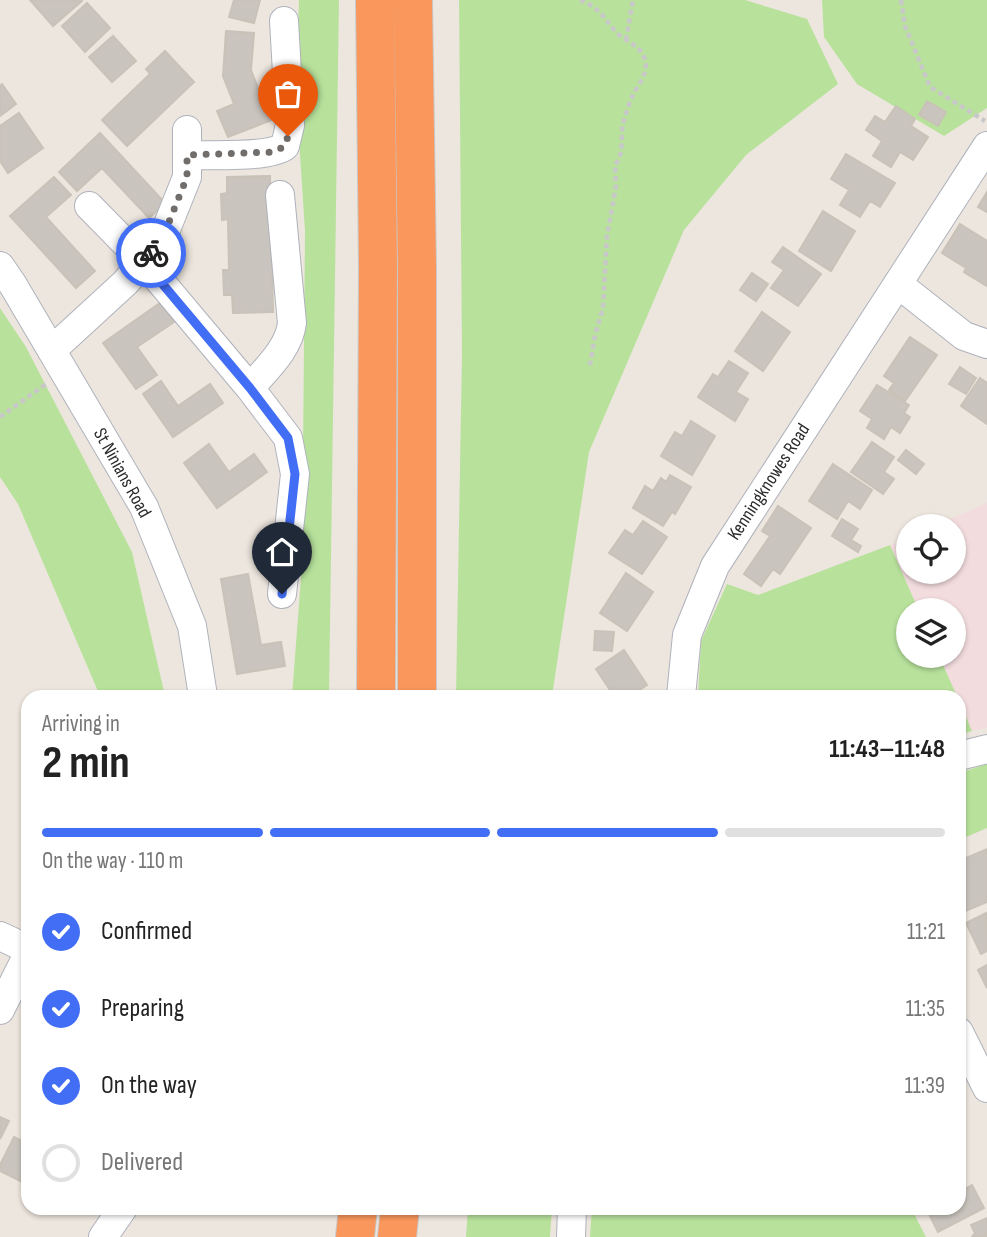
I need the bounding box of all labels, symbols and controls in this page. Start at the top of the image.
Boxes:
pin [258,64,318,136]
icon: bag [269,75,307,113]
courier [116,218,186,288]
icon: bike [132,234,170,272]
street label: Kenningknowes Road [723,419,815,545]
street label: St Ninians Road [88,424,156,522]
map controls [896,514,966,668]
button: locate [896,514,966,584]
pin [252,522,312,594]
icon: home [263,533,301,571]
button: layers [896,598,966,668]
text: Arriving in [42,710,120,738]
text: 11:43–11:48 [829,734,945,765]
text: 2 min [42,736,130,791]
text: On the way · 110 m [42,847,183,875]
icon: check [42,913,80,951]
text: Confirmed [101,916,192,947]
text: 11:21 [907,918,945,946]
icon: check [42,990,80,1028]
text: Preparing [101,993,184,1024]
text: 11:35 [906,995,945,1023]
icon: check [42,1067,80,1105]
text: On the way [101,1070,197,1101]
text: 11:39 [905,1072,945,1100]
text: Delivered [101,1147,183,1178]

